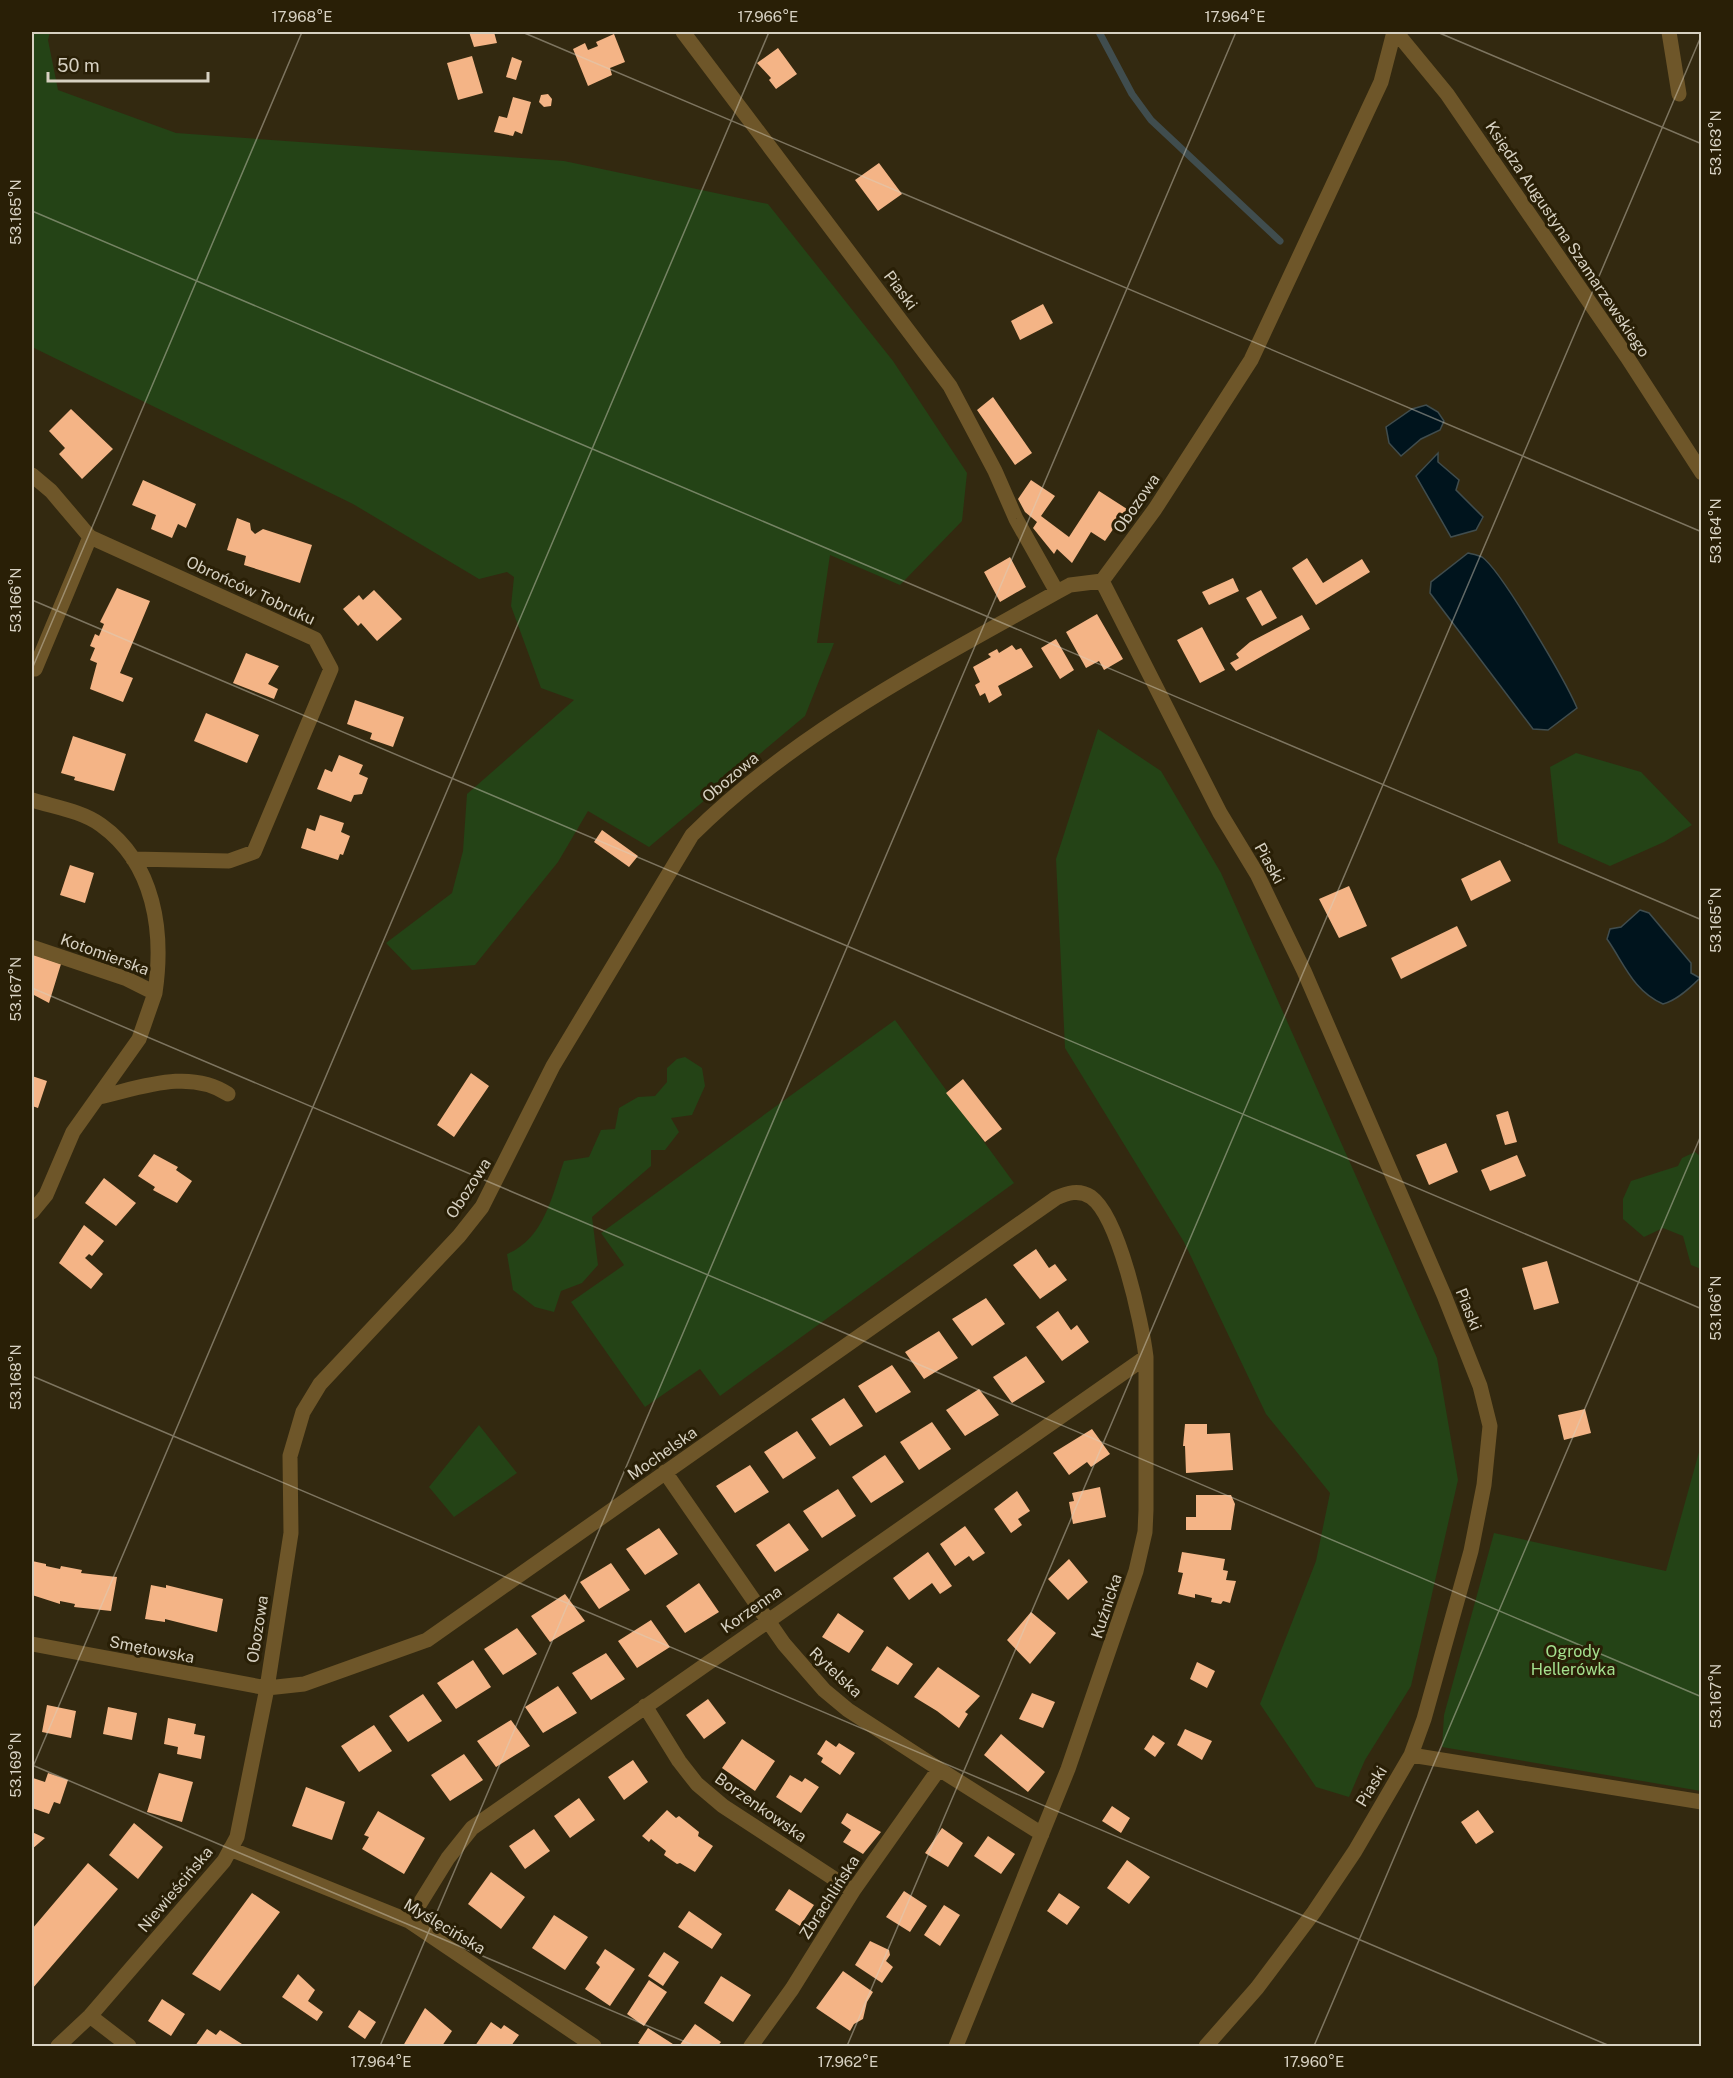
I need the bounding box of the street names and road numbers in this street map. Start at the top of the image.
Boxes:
street label: Księdza Augustyna Szamarzewskiego [1481,118,1654,361]
street label: Piaski [880,267,921,314]
street label: Obozowa [1109,470,1164,536]
street label: Obrońców Tobruku [183,552,318,629]
street label: Obozowa [698,748,762,806]
street label: Piaski [1251,839,1289,887]
street label: Kotomierska [58,930,152,979]
street label: Obozowa [442,1155,495,1222]
street label: Piaski [1451,1285,1486,1333]
street label: Mochelska [624,1423,701,1484]
street label: Kuźnicka [1087,1571,1126,1641]
street label: Korzenna [717,1582,785,1637]
street label: Obozowa [243,1594,272,1664]
street label: Smętowska [108,1632,196,1667]
street label: Rytelska [805,1643,866,1701]
street label: Piaski [1352,1763,1391,1810]
street label: Borzenkowska [711,1769,810,1846]
street label: Niewieścińska [134,1843,217,1936]
street label: Zbrachlińska [795,1852,863,1943]
street label: Myślęcińska [401,1895,489,1958]

